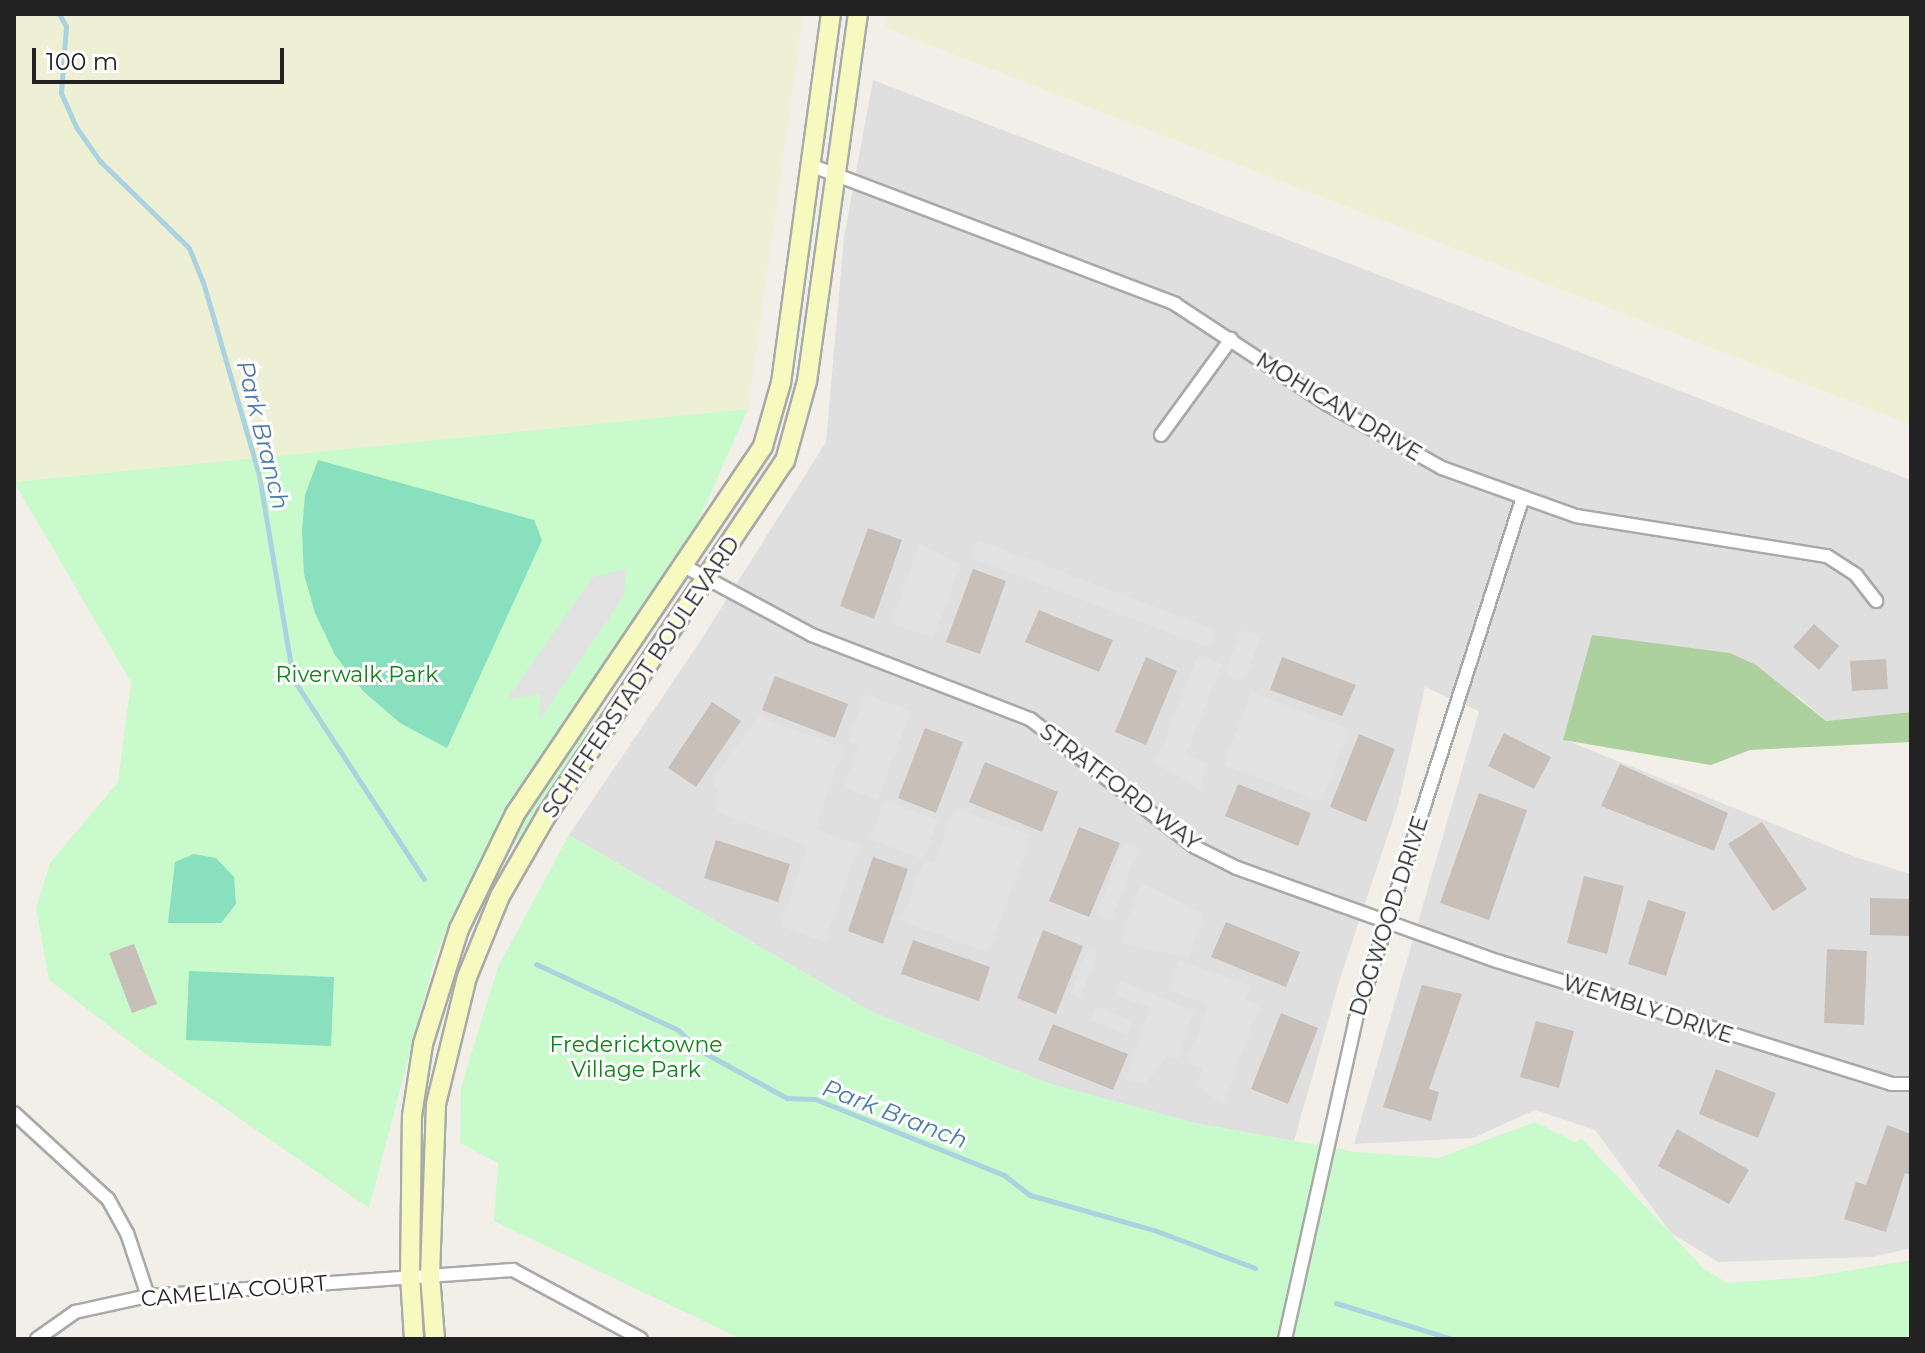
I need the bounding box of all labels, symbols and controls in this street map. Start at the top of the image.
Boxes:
scale bar [36,32,288,82]
text: 100 m [46,47,118,76]
street label: MOHICAN DRIVE [1251,347,1427,467]
water label: Park Branch [231,357,295,513]
street label: SCHIFFERSTADT BOULEVARD [537,531,745,823]
park label: Riverwalk Park [276,662,438,688]
street label: STRATFORD WAY [1035,718,1205,856]
street label: DOGWOOD DRIVE [1344,813,1434,1019]
street label: WEMBLY DRIVE [1559,969,1737,1049]
park label: Fredericktowne Village Park [549,1031,723,1082]
water label: Park Branch [819,1073,971,1155]
street label: CAMELIA COURT [140,1270,328,1312]

